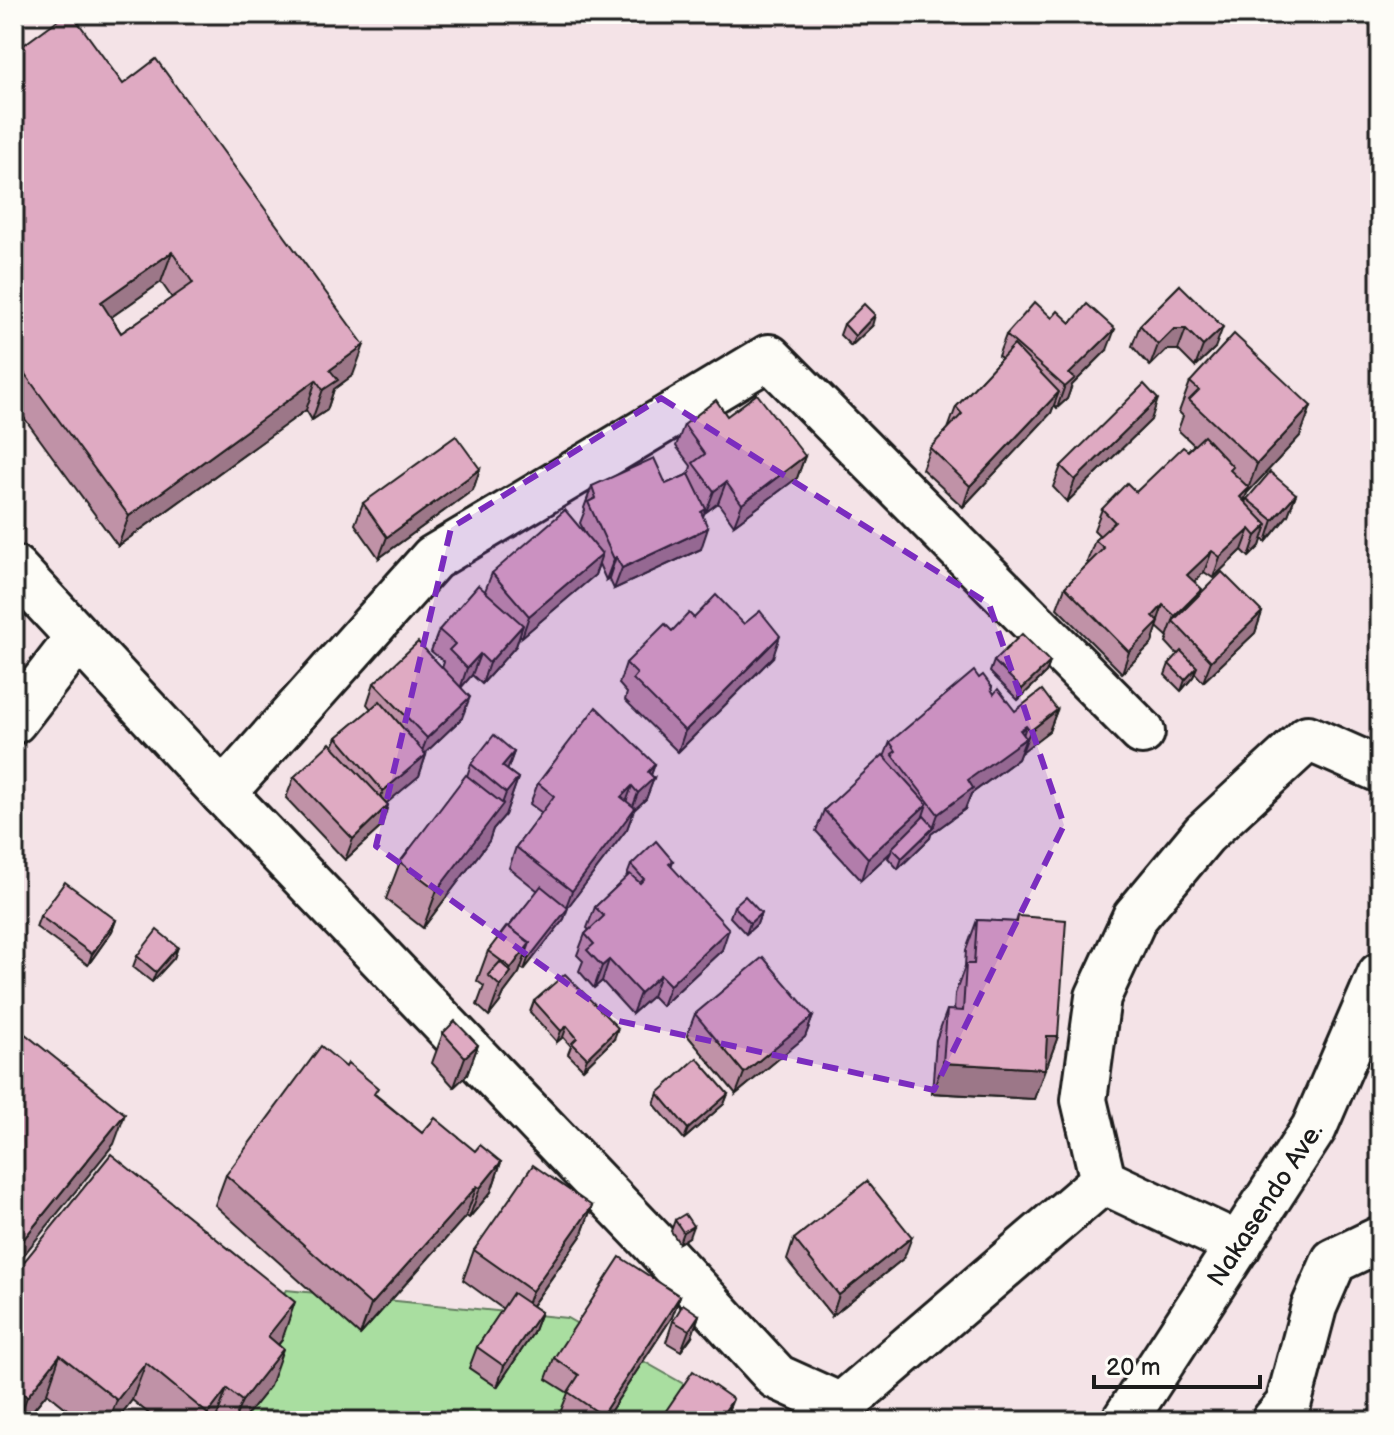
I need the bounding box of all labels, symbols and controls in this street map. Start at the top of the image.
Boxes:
street label: Nakasendo Ave. [1202,1120,1331,1293]
scale bar [1094,1339,1260,1389]
text: 20 m [1106,1353,1161,1382]

